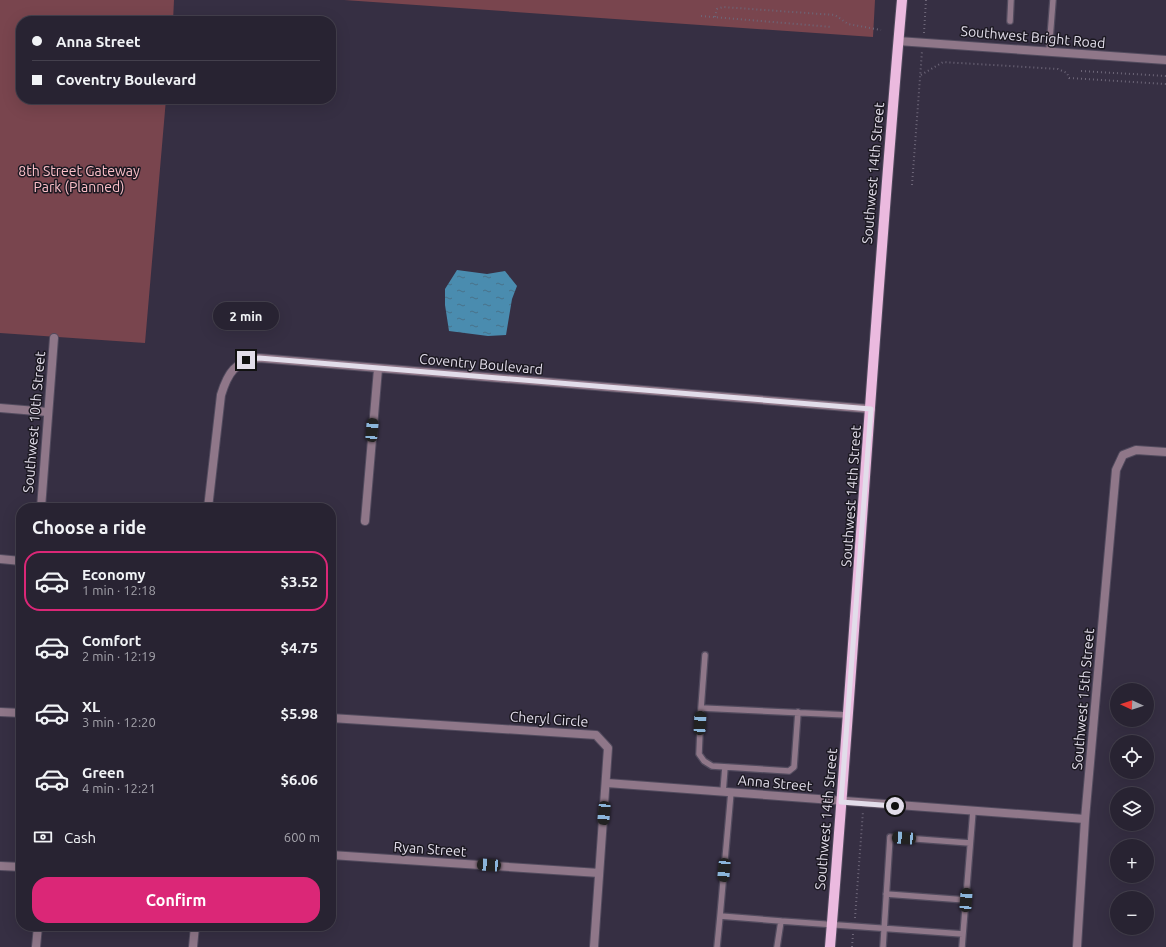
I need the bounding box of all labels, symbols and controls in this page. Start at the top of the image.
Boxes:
street label: Southwest Bright Road [960,23,1106,51]
text: Anna Street [56,33,141,50]
text: Coventry Boulevard [56,71,196,88]
street label: Southwest 14th Street [859,101,887,244]
park label: 8th Street Gateway Park (Planned) [18,163,140,195]
callout: 2 min [213,302,279,330]
text: 2 min [230,309,262,323]
street label: Southwest 10th Street [20,350,48,493]
route end [237,351,255,369]
street label: Coventry Boulevard [418,351,544,377]
car [365,418,379,442]
street label: Southwest 14th Street [838,424,864,567]
text: Choose a ride [32,517,146,537]
icon: car [34,563,70,599]
text: Economy [82,566,146,583]
text: $3.52 [280,573,318,590]
text: 1 min · 12:18 [82,583,156,597]
street label: Southwest 15th Street [1069,627,1097,770]
icon: car [34,629,70,665]
text: Comfort [82,632,141,649]
text: $4.75 [280,639,318,656]
text: 2 min · 12:19 [82,649,156,663]
north arrow [1110,683,1154,727]
map controls [1110,683,1154,935]
icon: car [34,695,70,731]
text: XL [82,698,100,715]
text: $5.98 [280,705,318,722]
street label: Cheryl Circle [509,708,589,730]
car [693,711,707,735]
text: 3 min · 12:20 [82,715,156,729]
button: locate [1110,735,1154,779]
street label: Southwest 14th Street [812,747,840,890]
icon: car [34,761,70,797]
text: Green [82,764,124,781]
text: $6.06 [280,771,318,788]
street label: Anna Street [737,772,813,794]
text: 4 min · 12:21 [82,781,156,795]
button: layers [1110,787,1154,831]
route start [886,797,904,815]
car [597,801,611,825]
icon: cash [32,826,54,848]
text: Cash [64,829,96,846]
text: 600 m [284,830,320,844]
car [892,831,916,845]
street label: Ryan Street [393,838,467,860]
button: + [1110,839,1154,883]
car [477,858,501,872]
car [717,858,731,882]
button: Confirm [32,877,320,923]
car [959,888,973,912]
button: − [1110,891,1154,935]

